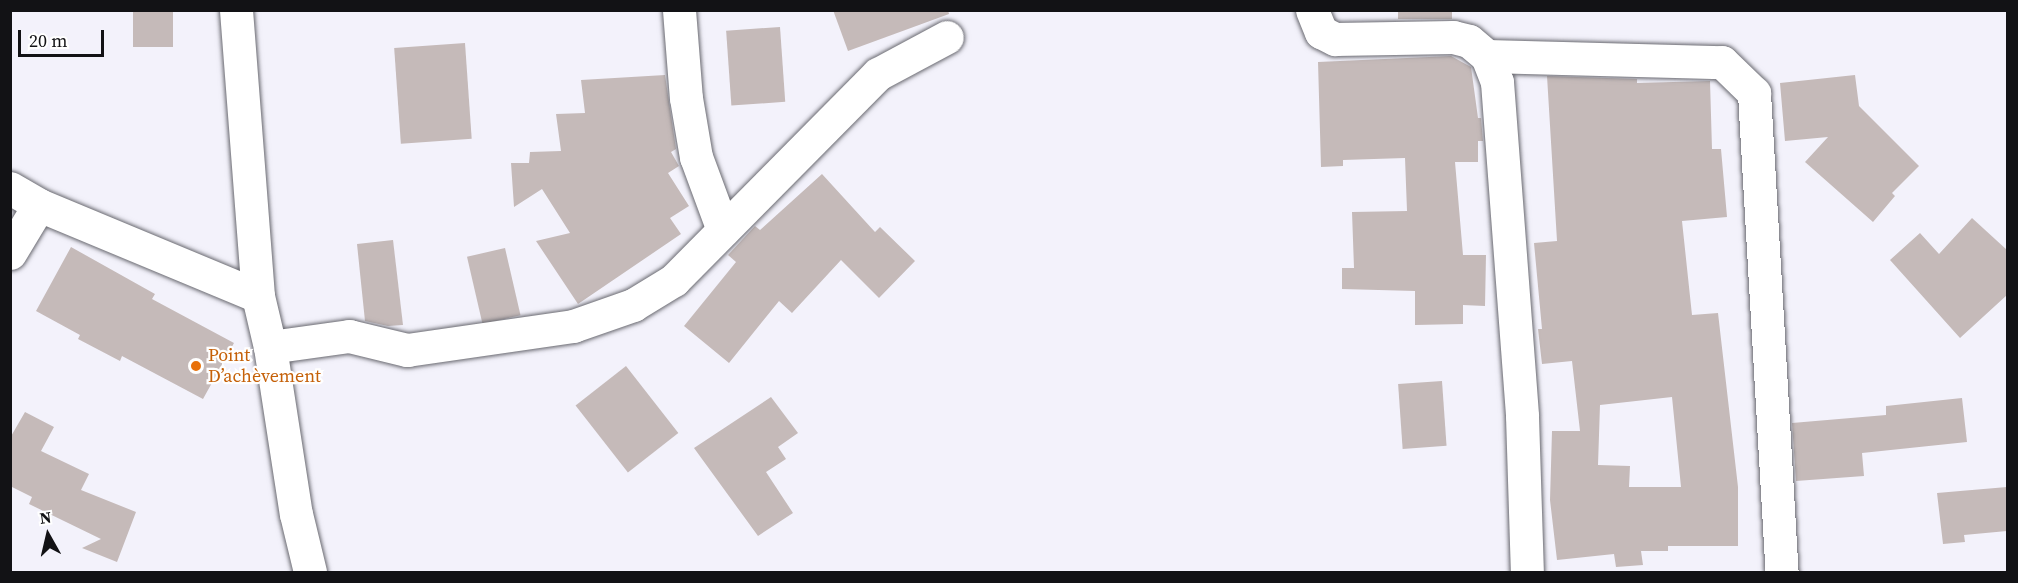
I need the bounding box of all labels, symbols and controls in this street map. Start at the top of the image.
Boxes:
scale bar [21,18,106,56]
text: 20 m [29,28,67,53]
place label: Point D’achèvement [208,345,321,388]
marker: Point D’achèvement [189,359,203,373]
north arrow [18,505,78,565]
text: N [38,505,53,529]

